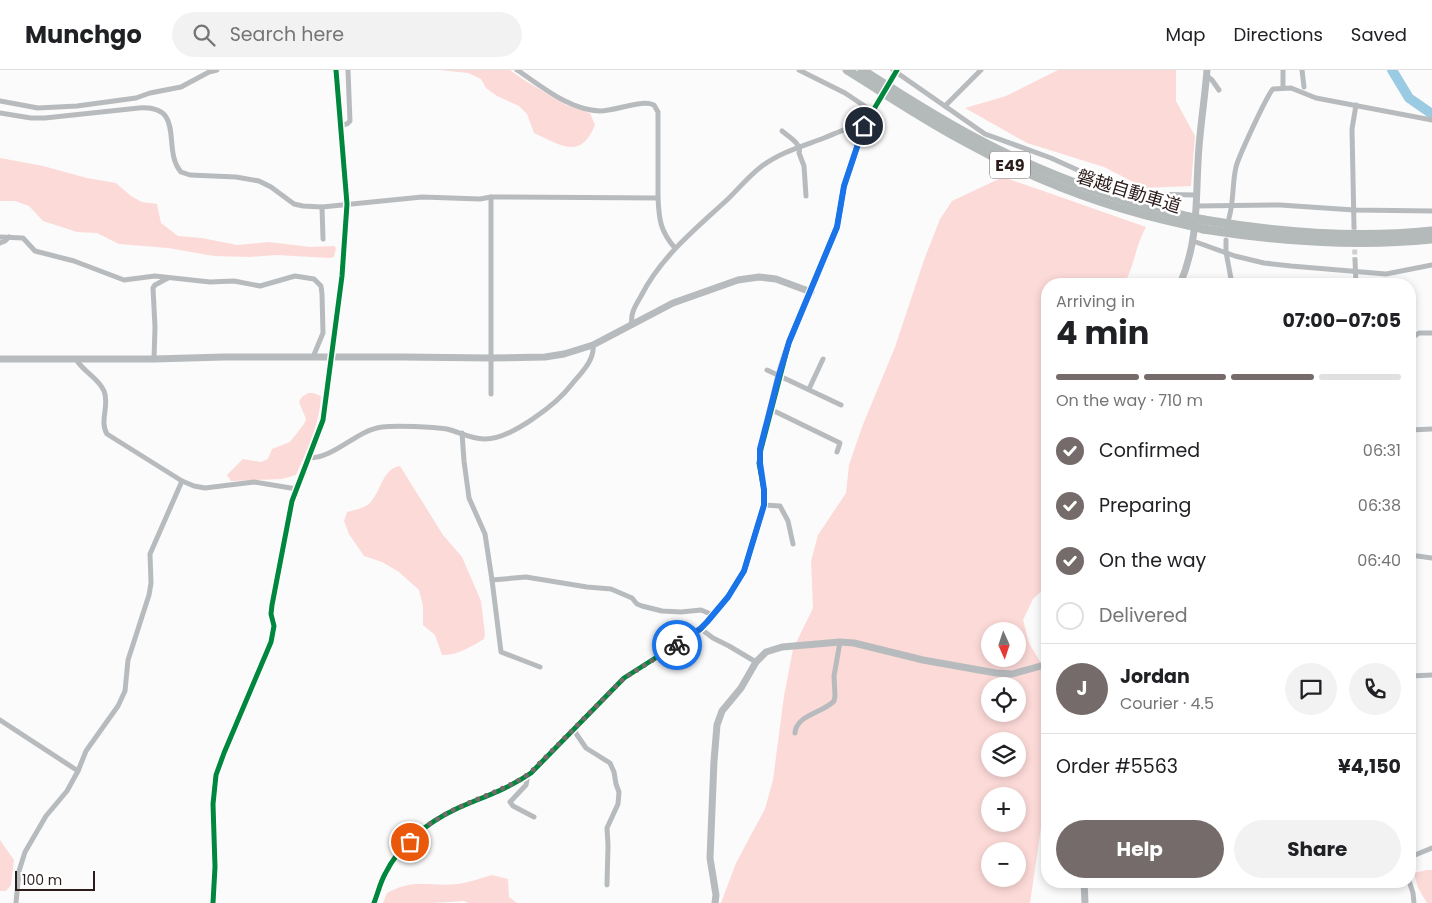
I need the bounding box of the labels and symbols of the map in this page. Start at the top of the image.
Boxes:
pin [843,105,885,147]
road number: E49 [990,152,1030,178]
street label: 磐越自動車道 [1074,163,1184,219]
courier [652,620,702,670]
north arrow [981,622,1026,668]
pin [389,821,431,863]
scale bar [15,868,95,891]

